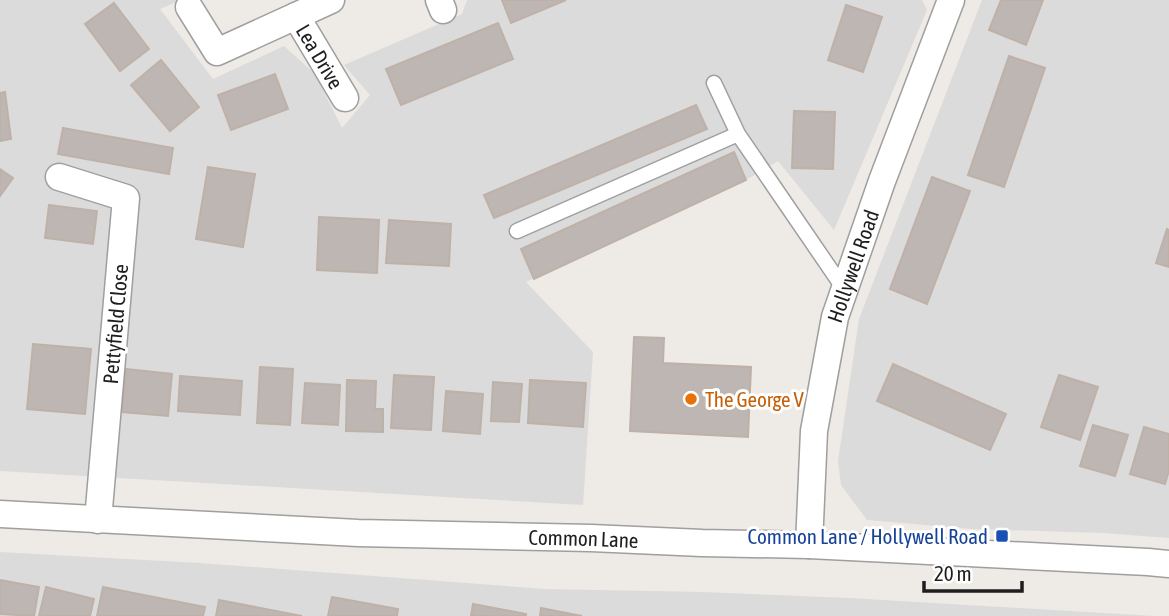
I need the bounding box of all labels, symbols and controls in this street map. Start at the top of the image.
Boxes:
street label: Lea Drive [292,20,349,93]
street label: Hollywell Road [822,206,883,326]
street label: Pettyfield Close [98,263,132,385]
place label: The George V [705,387,804,411]
marker: The George V [683,391,699,407]
place label: Common Lane / Hollywell Road [747,524,988,548]
street label: Common Lane [528,525,639,552]
marker: Common Lane / Hollywell Road [994,528,1010,544]
scale bar [924,550,1022,594]
text: 20 m [934,561,972,585]

